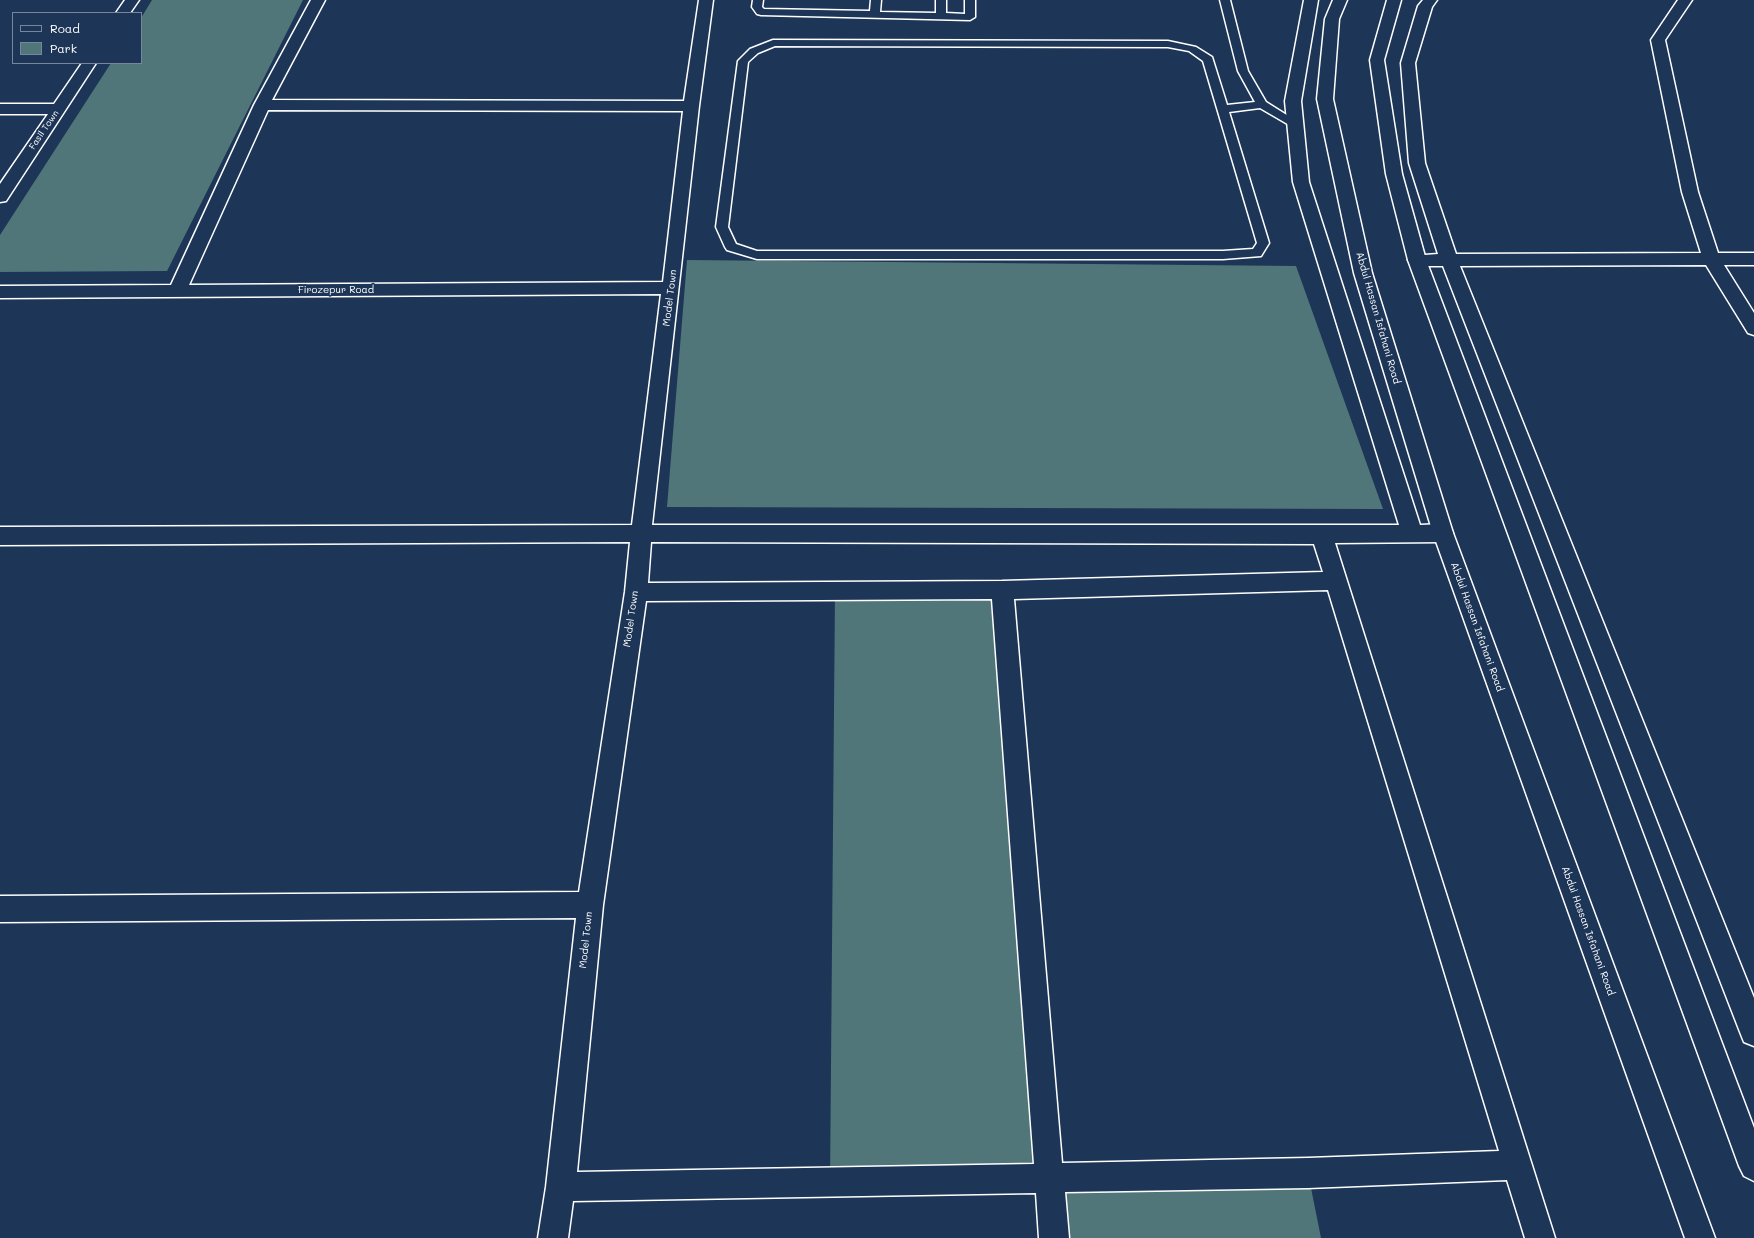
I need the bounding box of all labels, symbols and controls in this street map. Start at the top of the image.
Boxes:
legend [12,12,142,64]
text: Road [50,20,80,36]
text: Park [50,40,77,56]
street label: Fasil Town [27,108,61,152]
street label: Abdul Hassan Isfahani Road [1353,251,1403,385]
street label: Model Town [661,269,679,327]
street label: Firozepur Road [298,284,374,296]
street label: Abdul Hassan Isfahani Road [1448,561,1506,693]
street label: Model Town [621,590,641,648]
street label: Abdul Hassan Isfahani Road [1559,865,1617,997]
street label: Model Town [577,911,595,969]

